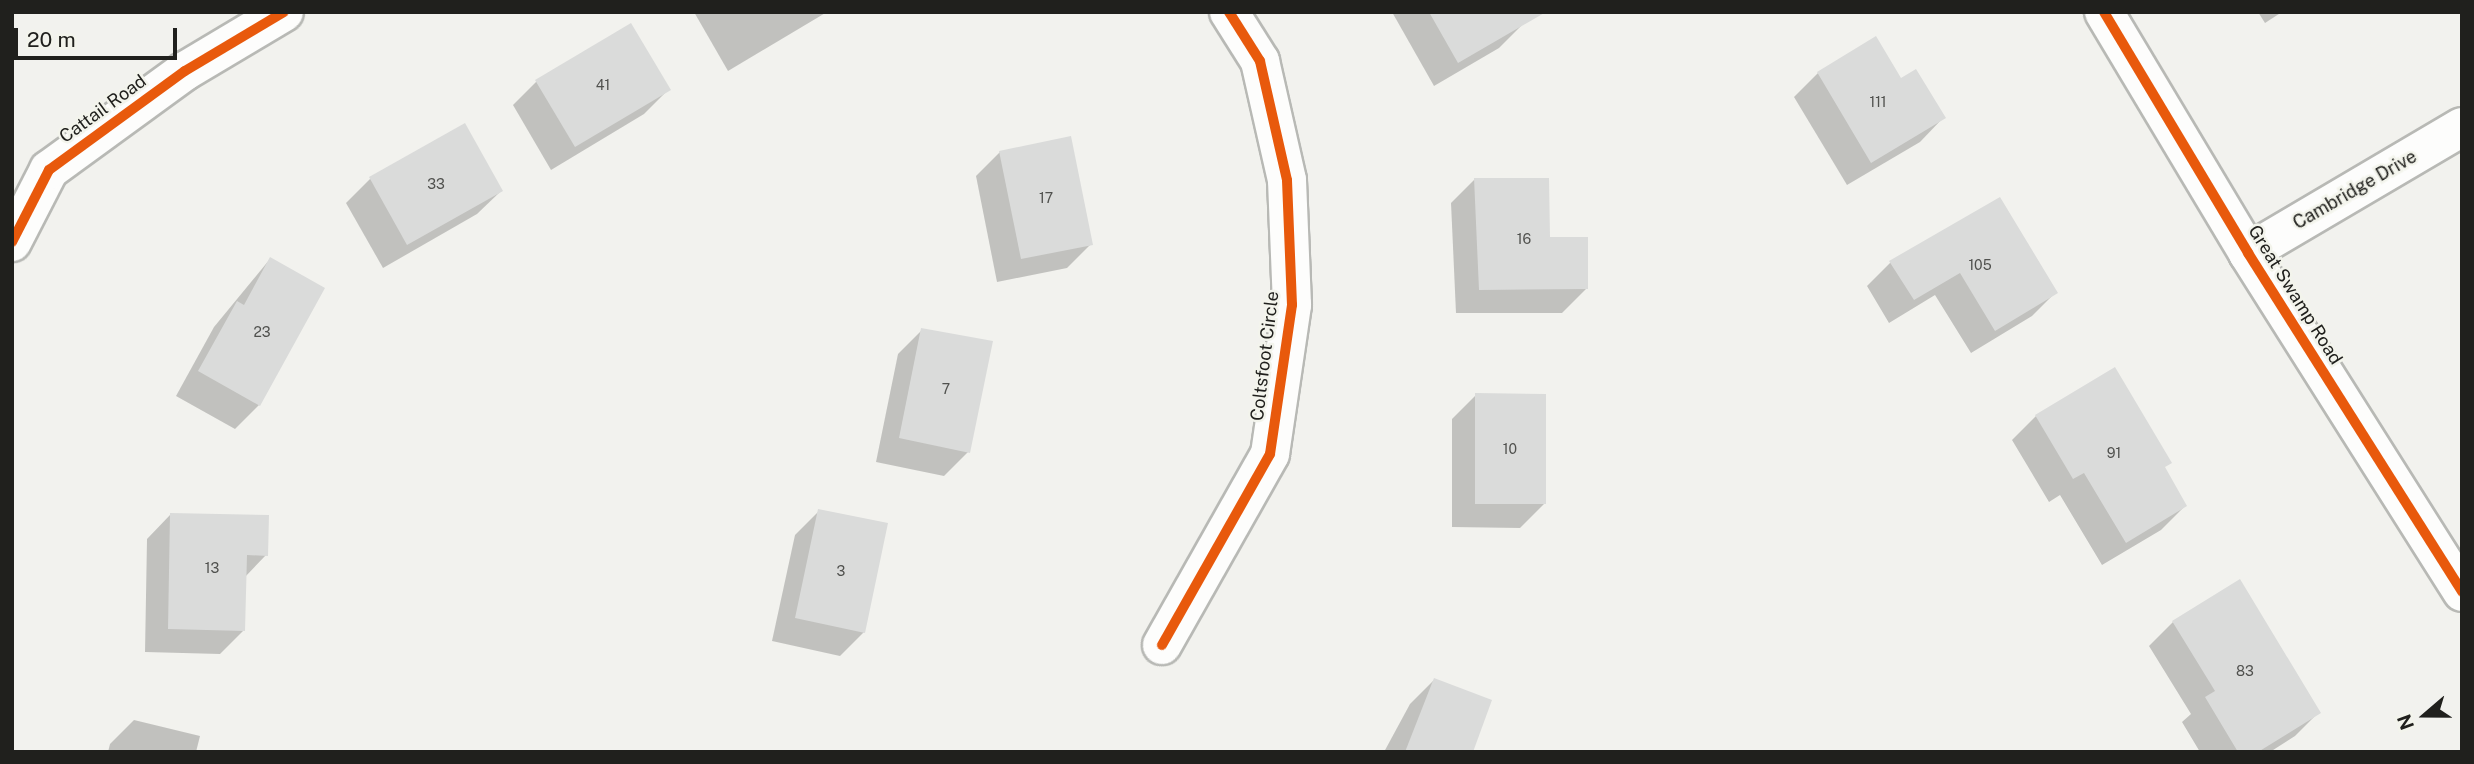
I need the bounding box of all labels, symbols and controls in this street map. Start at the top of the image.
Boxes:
scale bar [18,14,180,58]
text: 20 m [27,27,76,52]
street label: Cattail Road [55,70,151,148]
house number: 41 [596,77,610,93]
house number: 111 [1869,94,1887,110]
street label: Cambridge Drive [2289,146,2421,234]
house number: 33 [427,176,445,192]
house number: 17 [1039,190,1053,206]
street label: Great Swamp Road [2243,221,2347,369]
house number: 16 [1517,231,1531,247]
house number: 105 [1968,257,1992,273]
street label: Coltsfoot Circle [1246,290,1284,422]
house number: 23 [253,324,271,340]
house number: 7 [942,381,950,397]
house number: 10 [1503,441,1517,457]
house number: 91 [2107,445,2121,461]
house number: 13 [205,560,219,576]
house number: 3 [837,563,845,579]
house number: 83 [2236,663,2254,679]
north arrow [2390,680,2460,750]
text: N [2392,711,2418,733]

